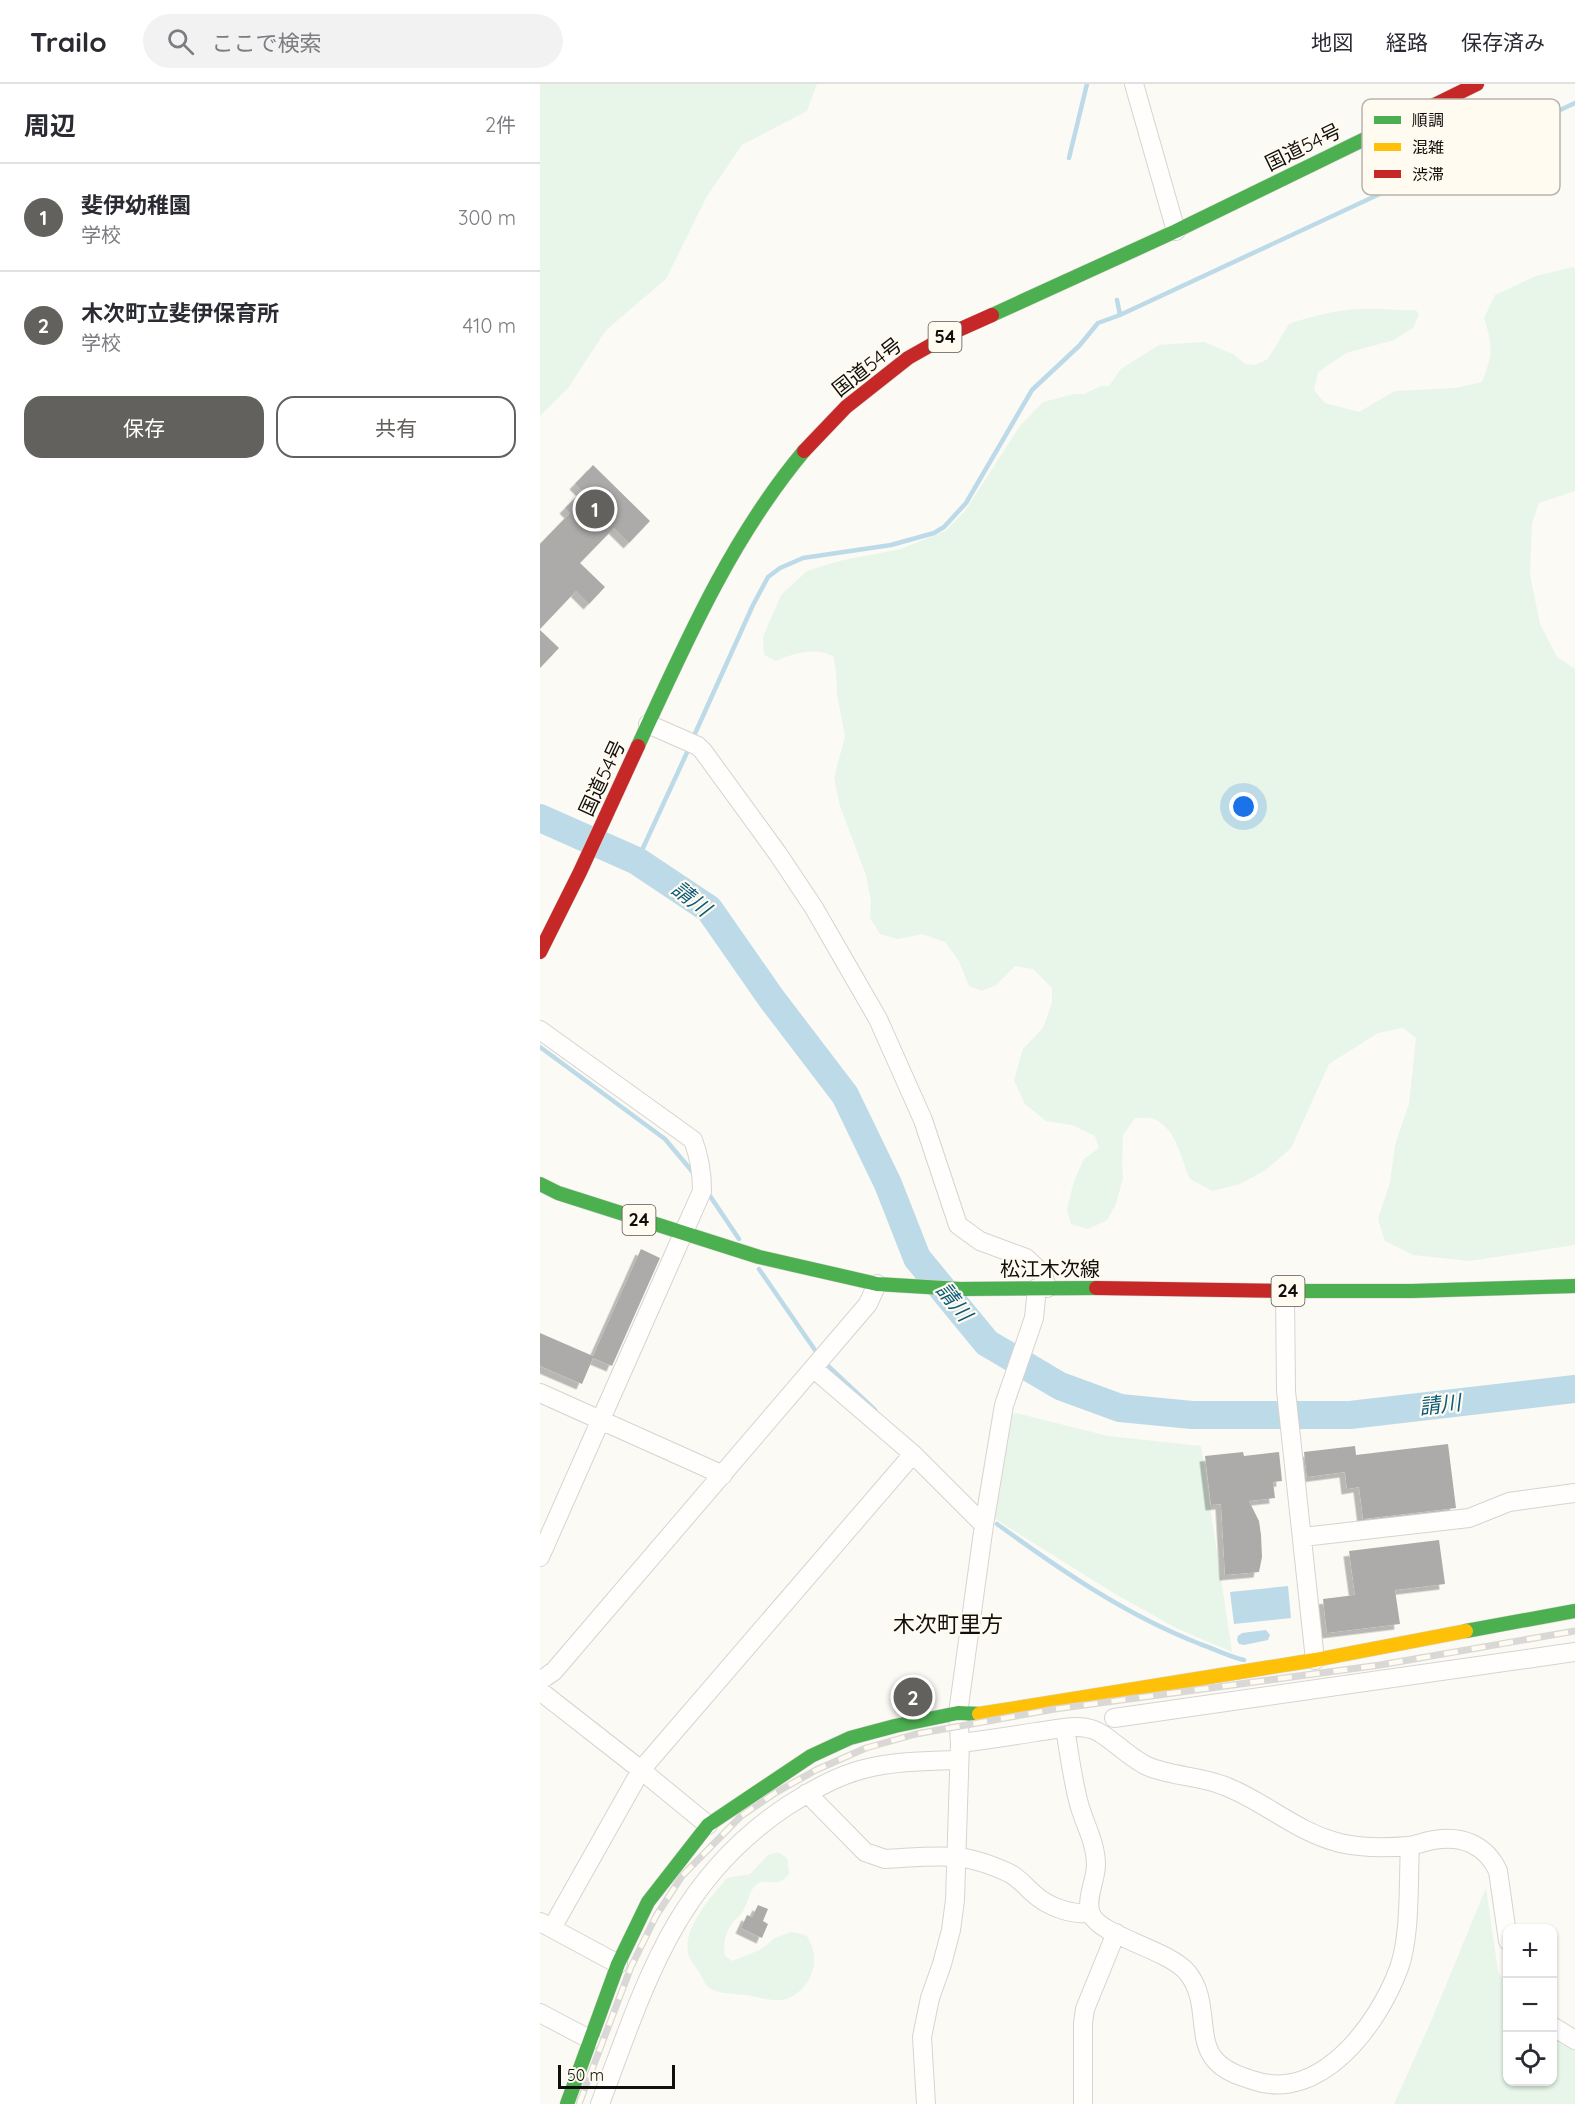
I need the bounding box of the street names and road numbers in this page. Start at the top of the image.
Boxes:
street label: 国道54号 [1261,117,1345,176]
road number: 54 [928,322,962,352]
street label: 国道54号 [827,332,906,402]
street label: 国道54号 [573,736,630,820]
road number: 24 [622,1205,656,1235]
street label: 松江木次線 [1000,1256,1100,1281]
road number: 24 [1272,1276,1304,1306]

